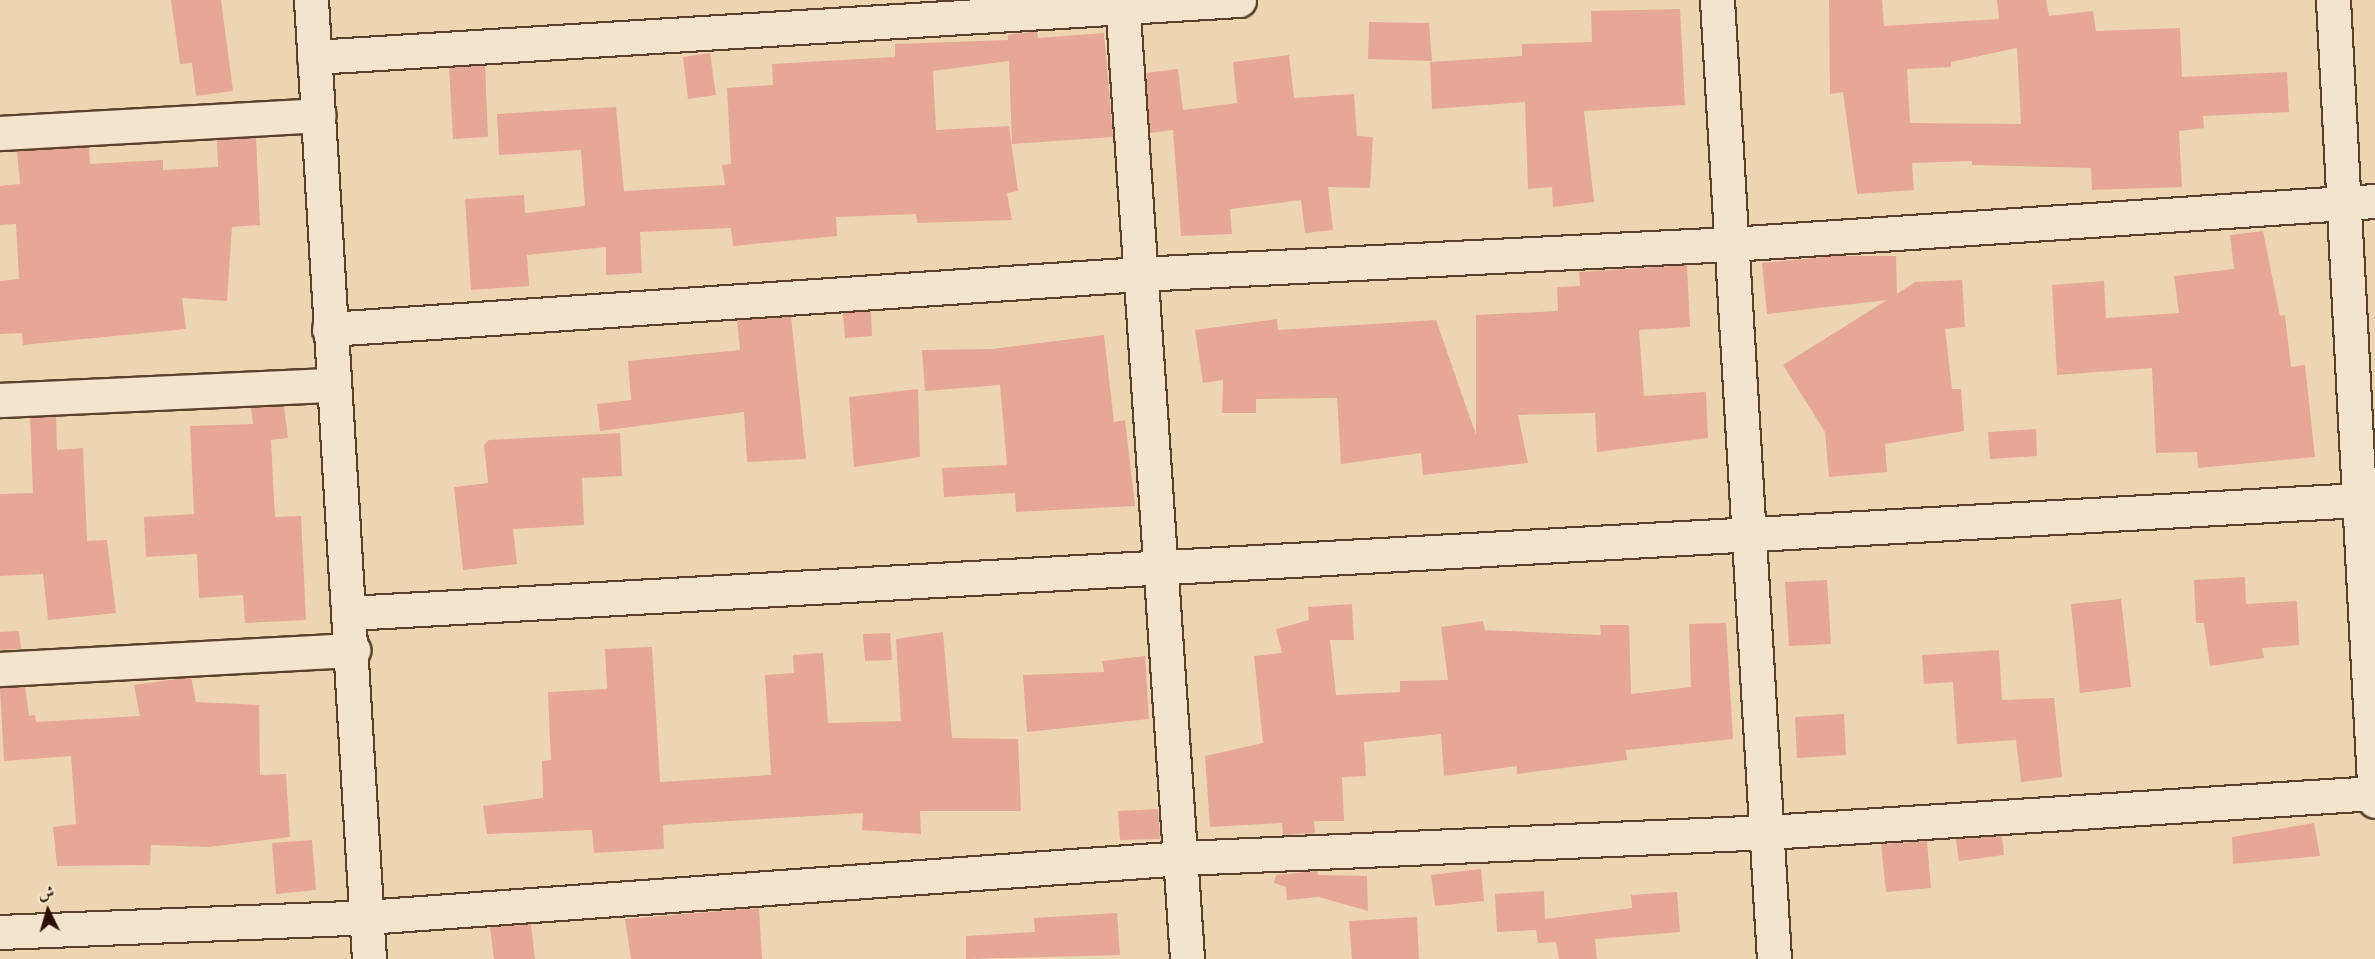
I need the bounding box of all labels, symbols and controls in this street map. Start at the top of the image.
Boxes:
north arrow [18,881,78,941]
text: ش [38,881,55,905]

